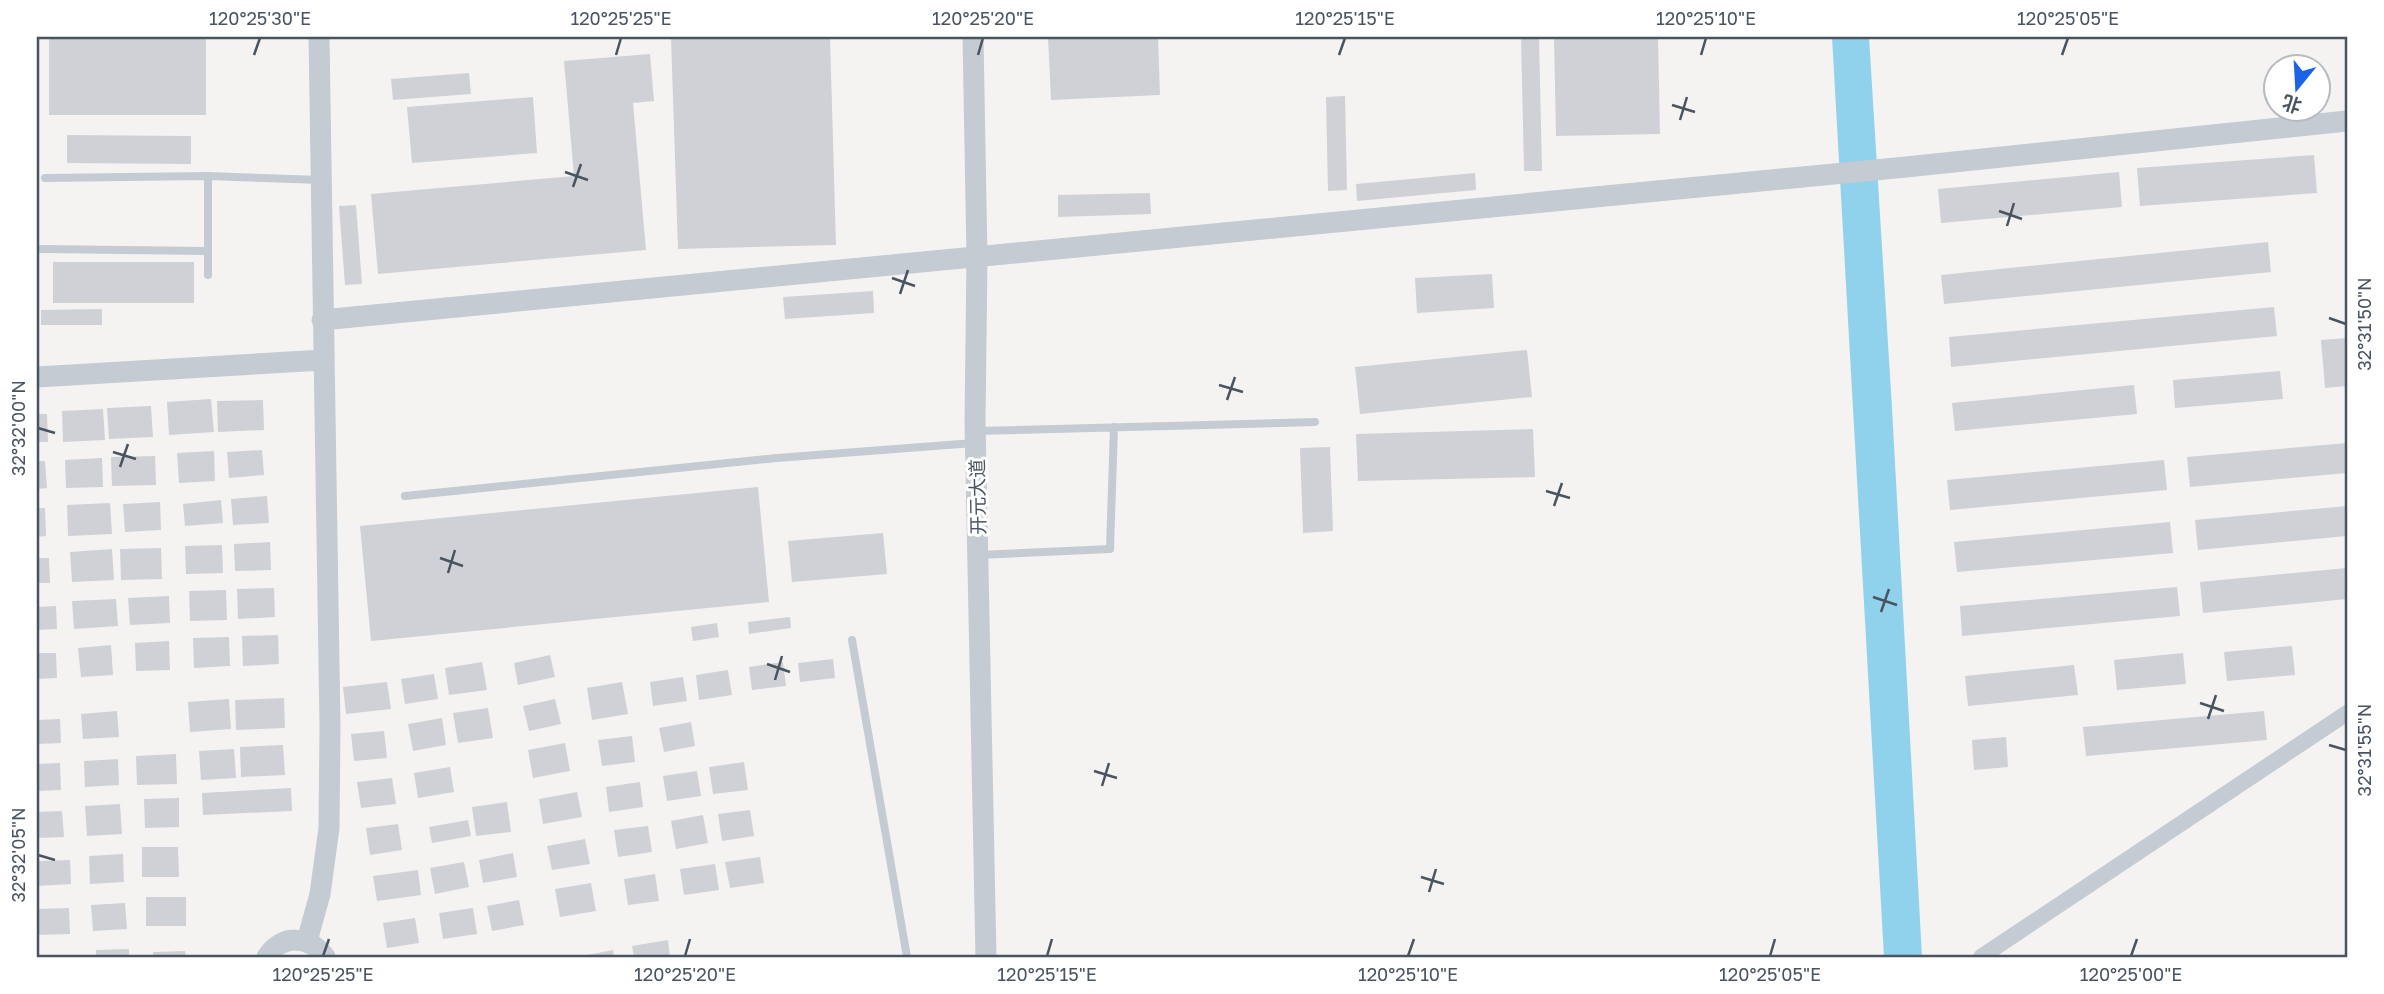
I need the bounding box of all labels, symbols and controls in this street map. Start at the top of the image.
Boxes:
text: 120°25'30"E [209,7,311,29]
text: 120°25'25"E [570,7,672,29]
text: 120°25'20"E [932,7,1034,29]
text: 120°25'15"E [1295,7,1395,29]
text: 120°25'10"E [1656,7,1756,29]
text: 120°25'05"E [2017,7,2119,29]
north arrow [2262,52,2332,122]
text: 北 [2279,91,2304,119]
text: 32°31'50"N [2353,277,2375,371]
text: 32°32'00"N [7,380,29,476]
street label: 开元大道 [965,459,989,535]
text: 32°31'55"N [2353,704,2375,796]
text: 32°32'05"N [7,807,29,903]
text: 120°25'25"E [272,963,374,985]
text: 120°25'20"E [634,963,736,985]
text: 120°25'15"E [997,963,1097,985]
text: 120°25'10"E [1358,963,1458,985]
text: 120°25'05"E [1719,963,1821,985]
text: 120°25'00"E [2080,963,2182,985]

